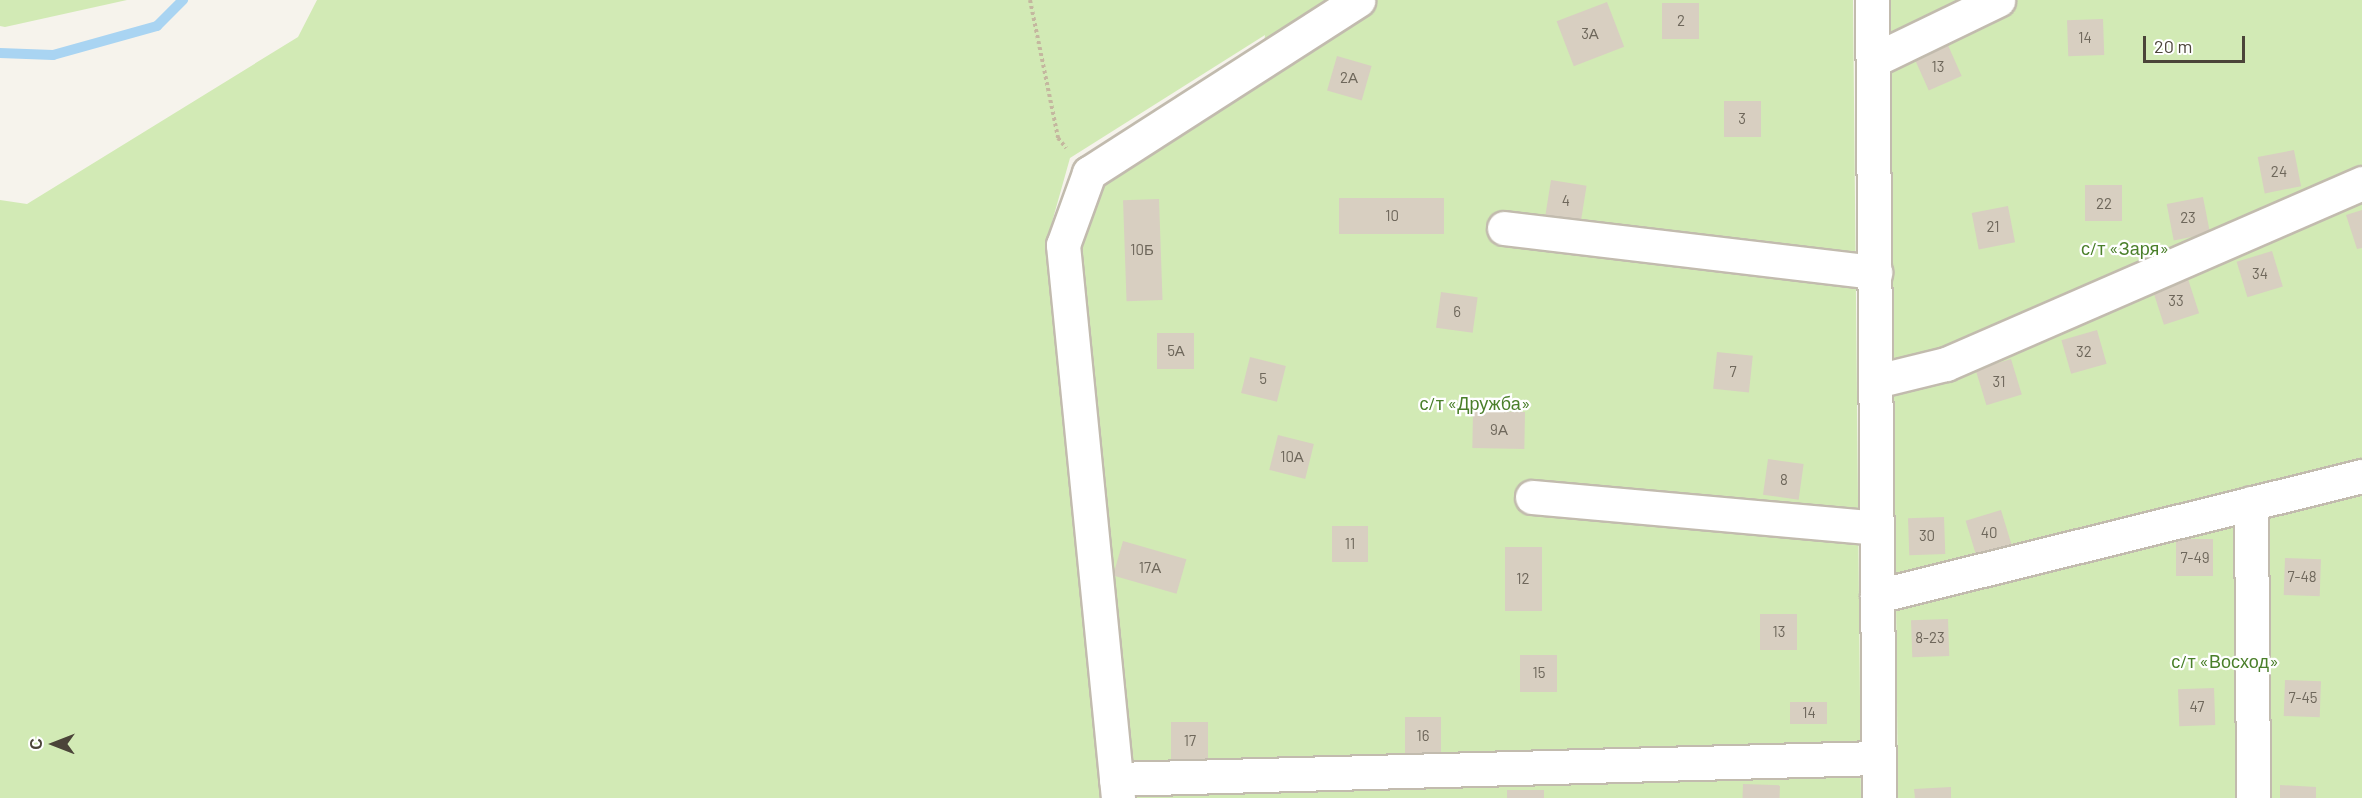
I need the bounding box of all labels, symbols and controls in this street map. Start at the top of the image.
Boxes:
house number: 2 [1677,12,1685,30]
scale bar [2146,24,2248,62]
house number: 3А [1581,25,1599,43]
house number: 14 [2078,29,2092,47]
text: 20 m [2154,35,2192,57]
house number: 13 [1932,58,1944,76]
house number: 2А [1340,69,1358,87]
house number: 3 [1738,110,1746,128]
house number: 24 [2271,163,2287,181]
house number: 4 [1562,192,1570,210]
house number: 22 [2096,195,2112,213]
house number: 10 [1385,207,1399,225]
house number: 23 [2180,209,2196,227]
house number: 21 [1986,218,2000,236]
park label: с/т «Заря» [2081,237,2169,259]
house number: 10Б [1130,241,1154,259]
house number: 34 [2252,265,2268,283]
house number: 33 [2168,292,2184,310]
house number: 6 [1453,303,1461,321]
house number: 5А [1167,342,1185,360]
house number: 32 [2076,343,2092,361]
house number: 7 [1729,363,1737,381]
house number: 5 [1259,370,1267,388]
house number: 31 [1993,373,2005,391]
park label: с/т «Дружба» [1420,392,1530,414]
house number: 9А [1490,421,1508,439]
house number: 10А [1280,448,1304,466]
house number: 8 [1780,471,1788,489]
house number: 40 [1981,524,1997,542]
house number: 30 [1919,527,1935,545]
house number: 11 [1345,535,1355,553]
house number: 7-49 [2180,549,2210,567]
house number: 17А [1139,559,1161,577]
house number: 7-48 [2287,568,2317,586]
house number: 12 [1516,570,1530,588]
house number: 13 [1773,623,1785,641]
house number: 8-23 [1915,629,1945,647]
park label: с/т «Восход» [2171,650,2279,672]
house number: 15 [1533,664,1545,682]
house number: 7-45 [2289,689,2317,707]
house number: 47 [2190,698,2204,716]
house number: 14 [1802,704,1816,722]
north arrow [24,714,84,774]
house number: 16 [1417,727,1429,745]
house number: 17 [1184,732,1196,750]
text: С [26,738,45,750]

